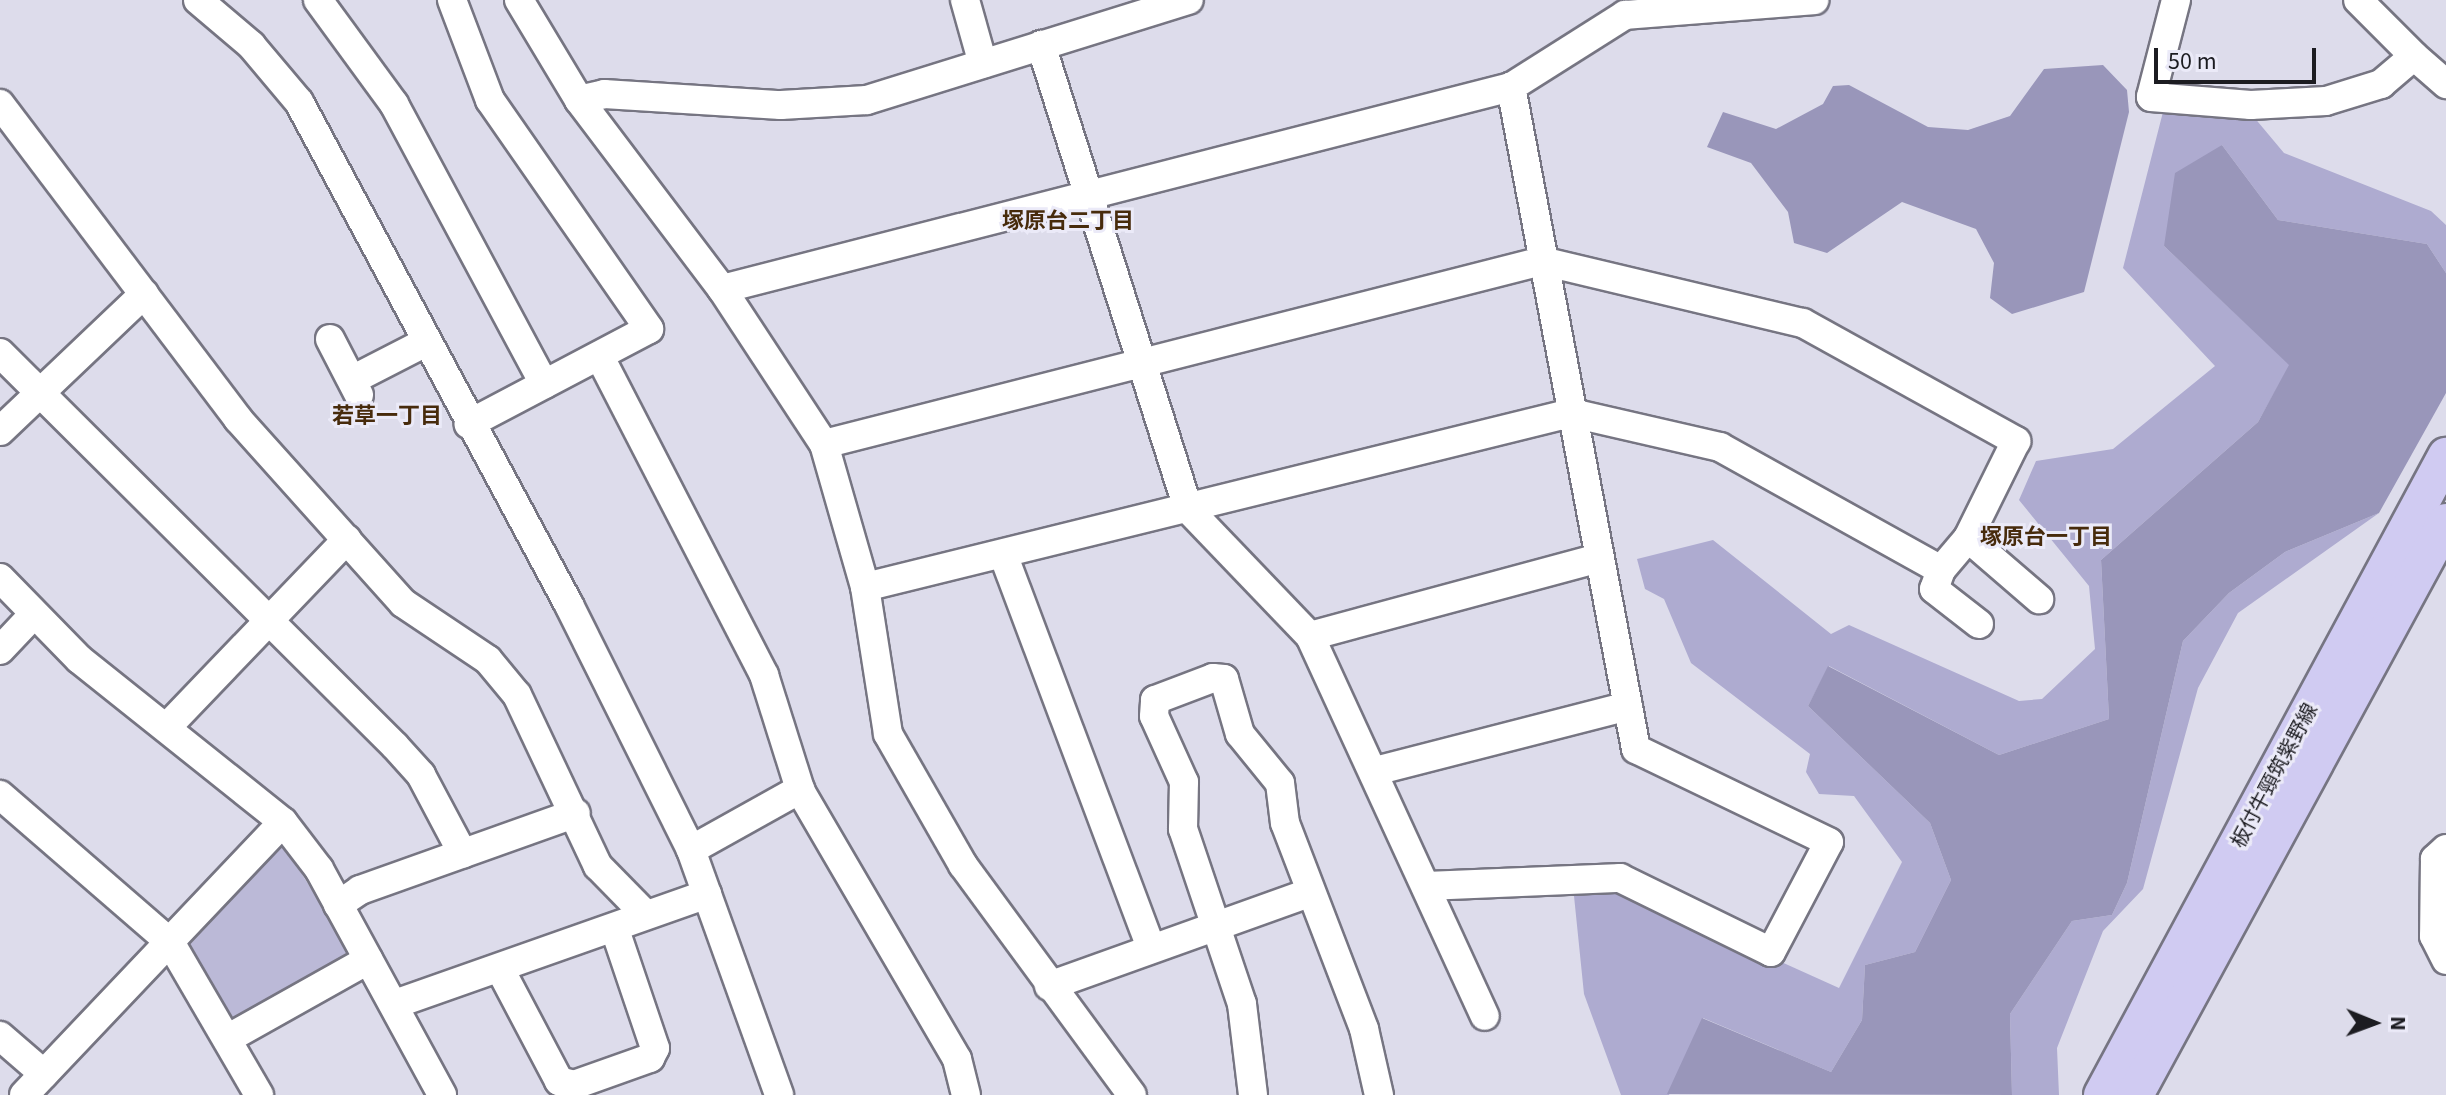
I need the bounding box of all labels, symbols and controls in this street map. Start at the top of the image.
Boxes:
scale bar [2158,32,2320,82]
text: 50 m [2168,44,2217,79]
district label: 塚原台二丁目 [1002,209,1134,235]
district label: 若草一丁目 [332,404,442,430]
district label: 塚原台一丁目 [1980,525,2112,551]
street label: 板付牛頸筑紫野線 [2227,700,2323,852]
north arrow [2334,983,2414,1063]
text: N [2382,1016,2414,1031]

